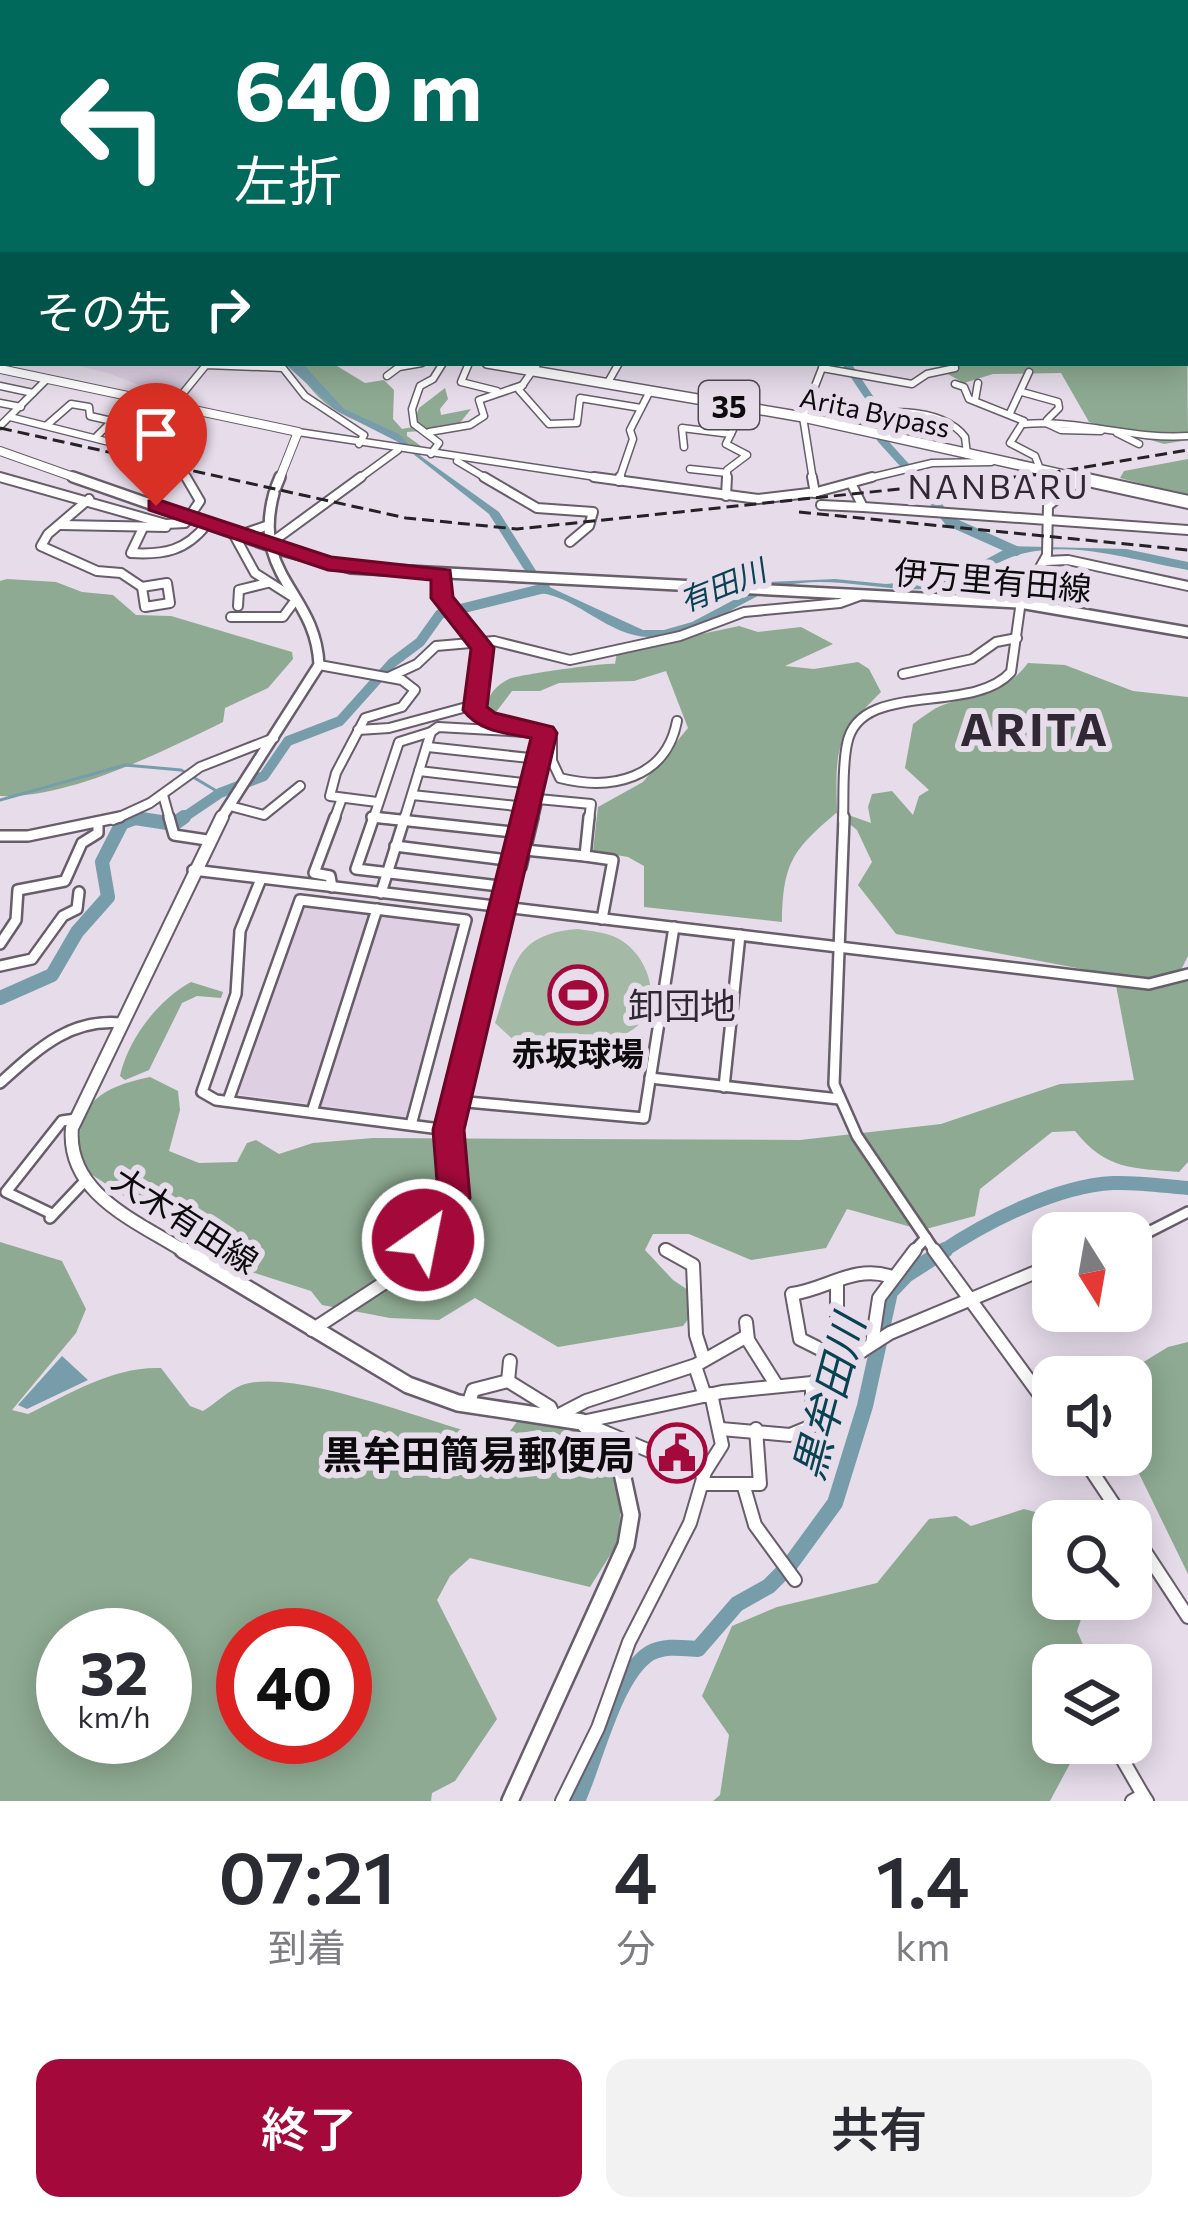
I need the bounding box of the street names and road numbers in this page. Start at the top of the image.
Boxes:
street label: Arita Bypass [797,380,953,444]
road number: 35 [699,381,759,429]
street label: 伊万里有田線 [893,550,1093,608]
street label: 大木有田線 [106,1157,266,1281]

